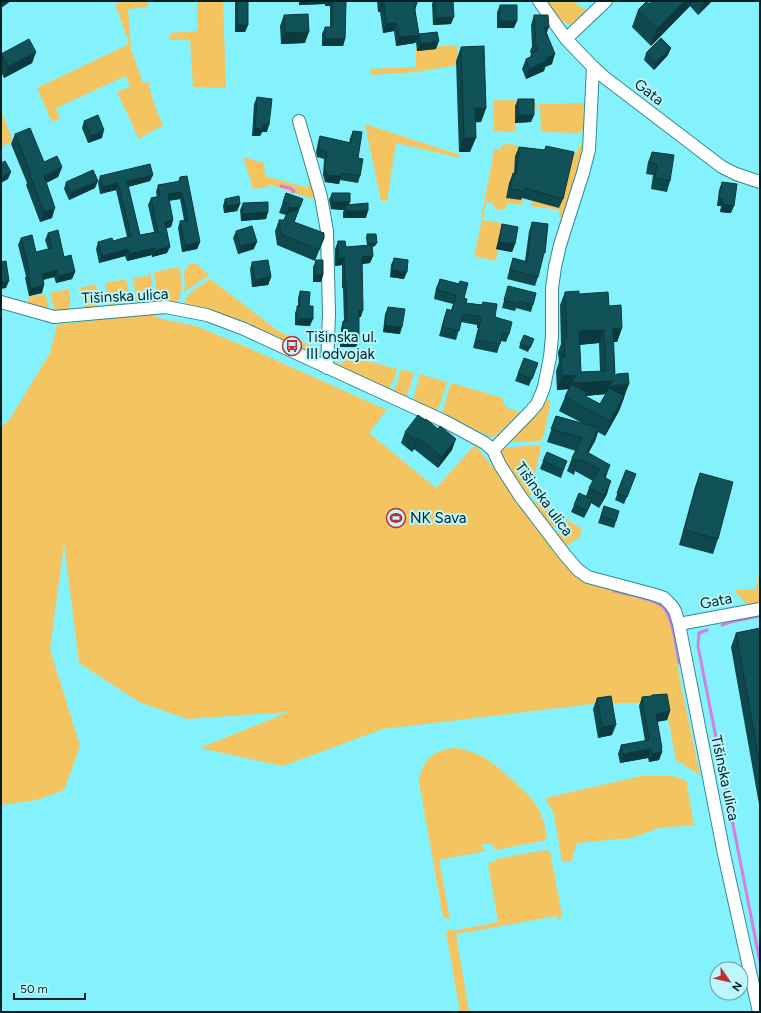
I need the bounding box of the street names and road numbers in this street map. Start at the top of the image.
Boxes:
street label: Gata [631,75,667,109]
street label: Tišinska ulica [81,285,169,307]
street label: Tišinska ulica [511,458,577,540]
street label: Gata [698,589,734,613]
street label: Tišinska ulica [707,734,743,822]

